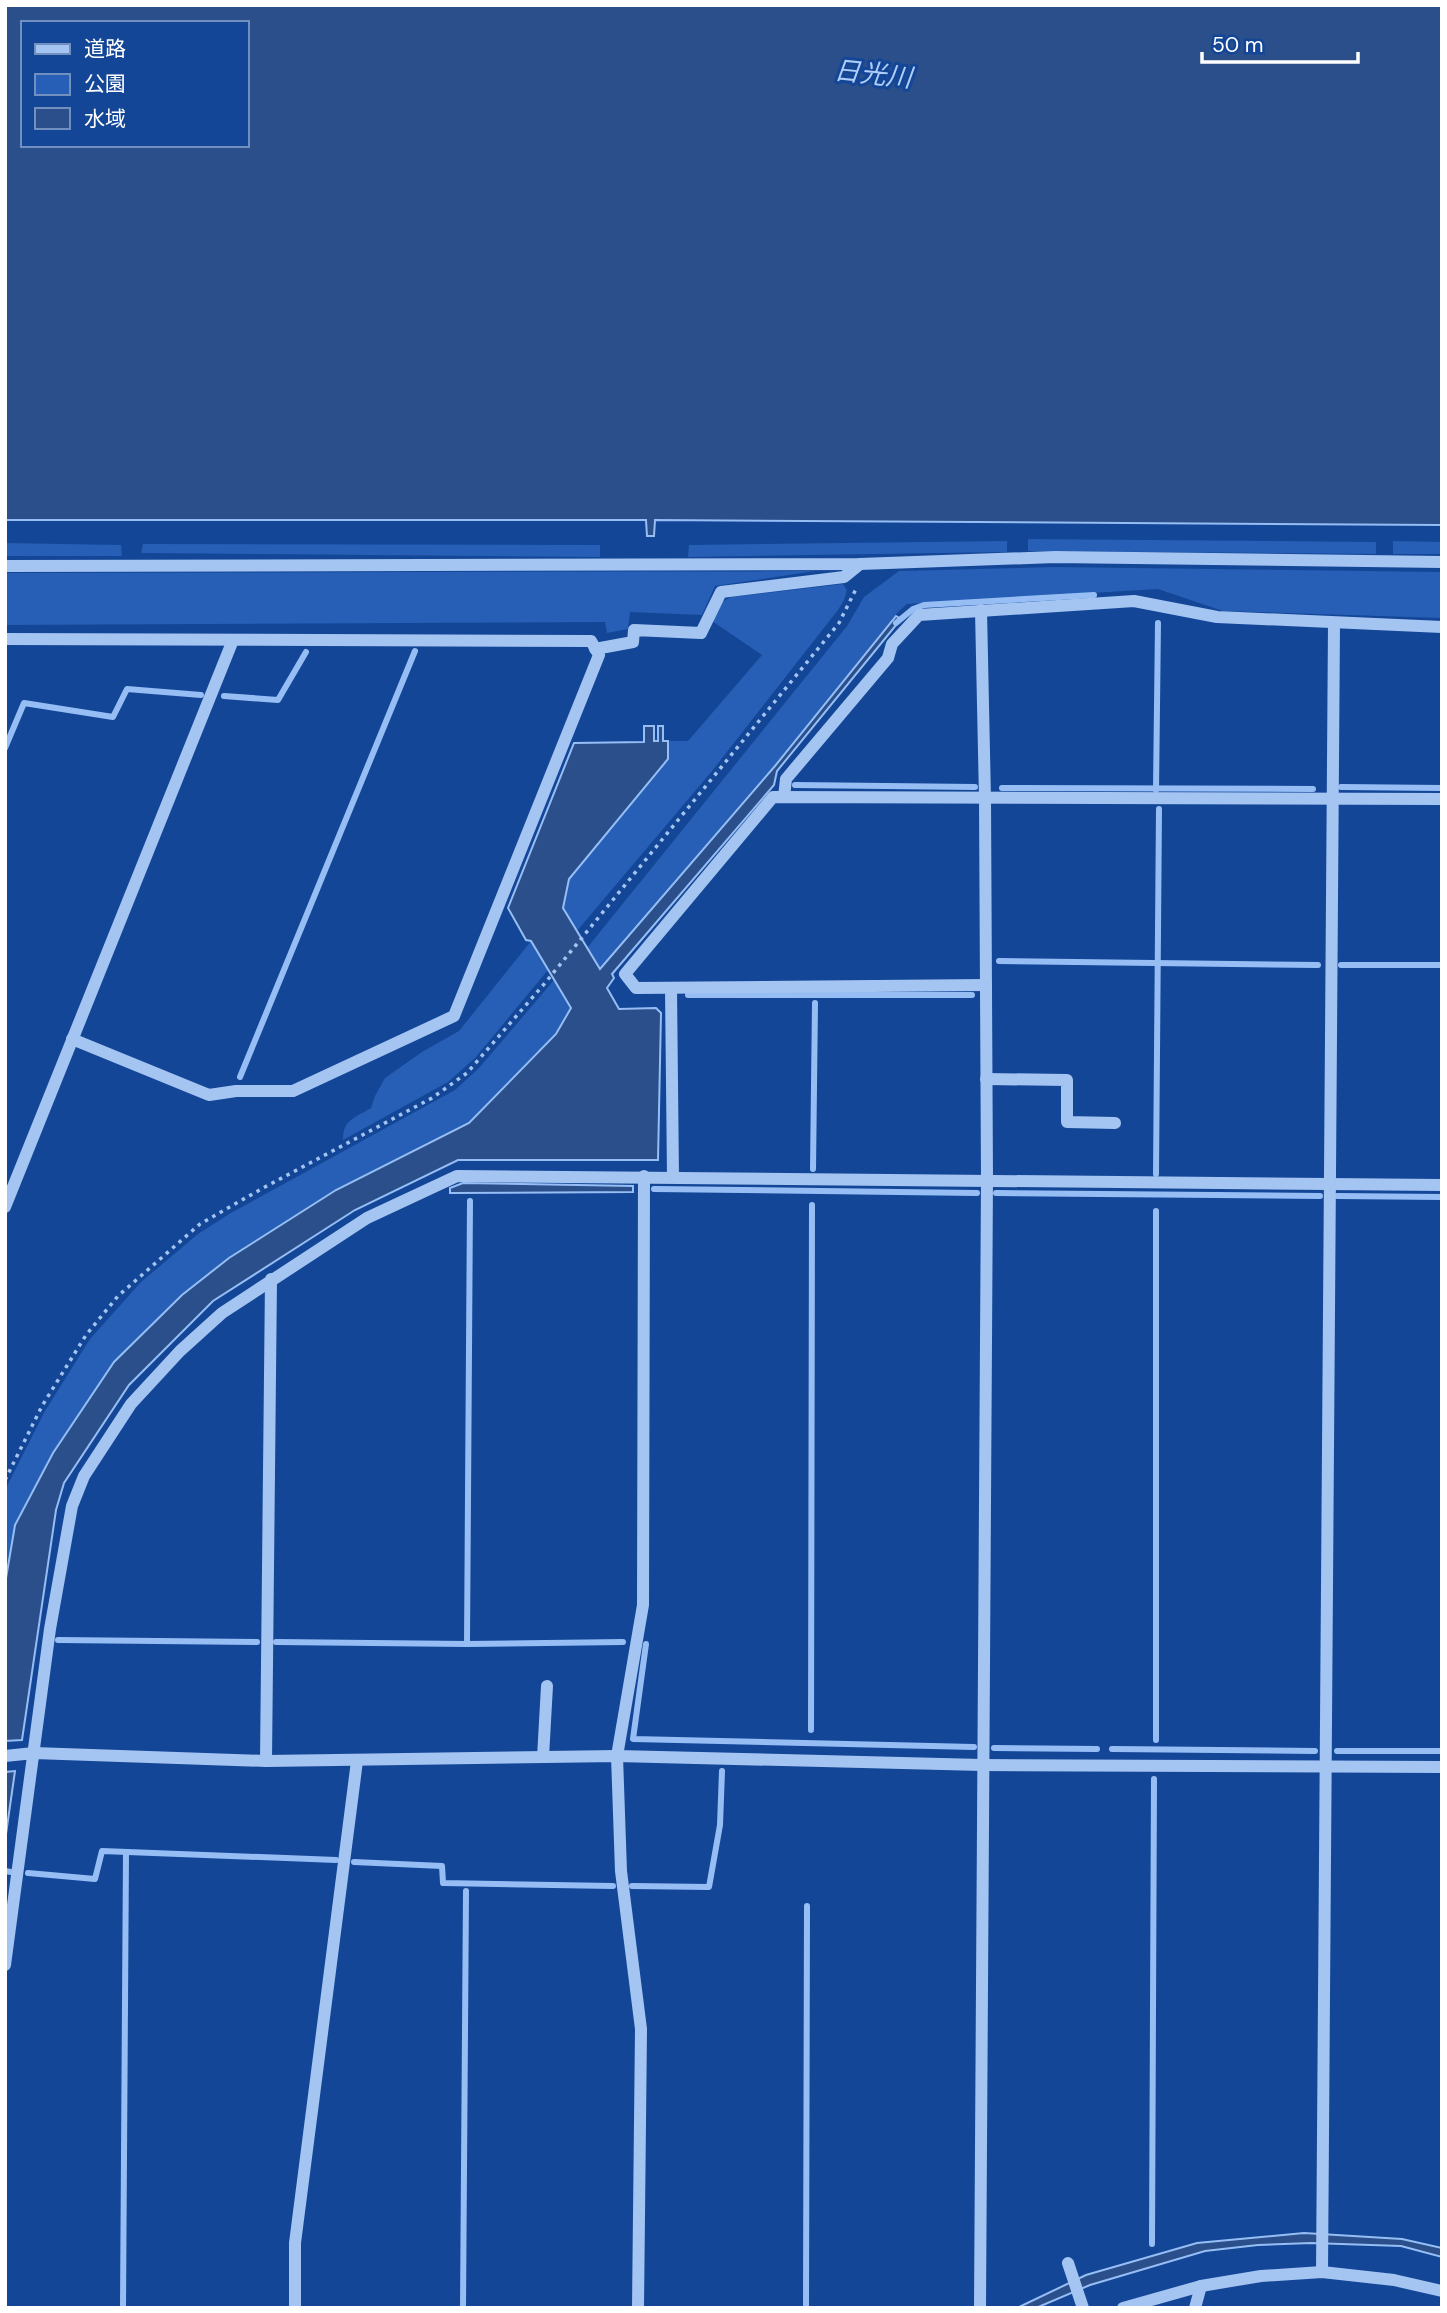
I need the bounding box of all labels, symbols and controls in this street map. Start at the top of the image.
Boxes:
legend [21,21,248,147]
scale bar [1202,21,1358,65]
text: 50 m [1212,31,1263,59]
text: 道路 [84,35,126,63]
water label: 日光川 [832,53,917,95]
text: 公園 [84,70,126,98]
text: 水域 [84,105,126,133]

